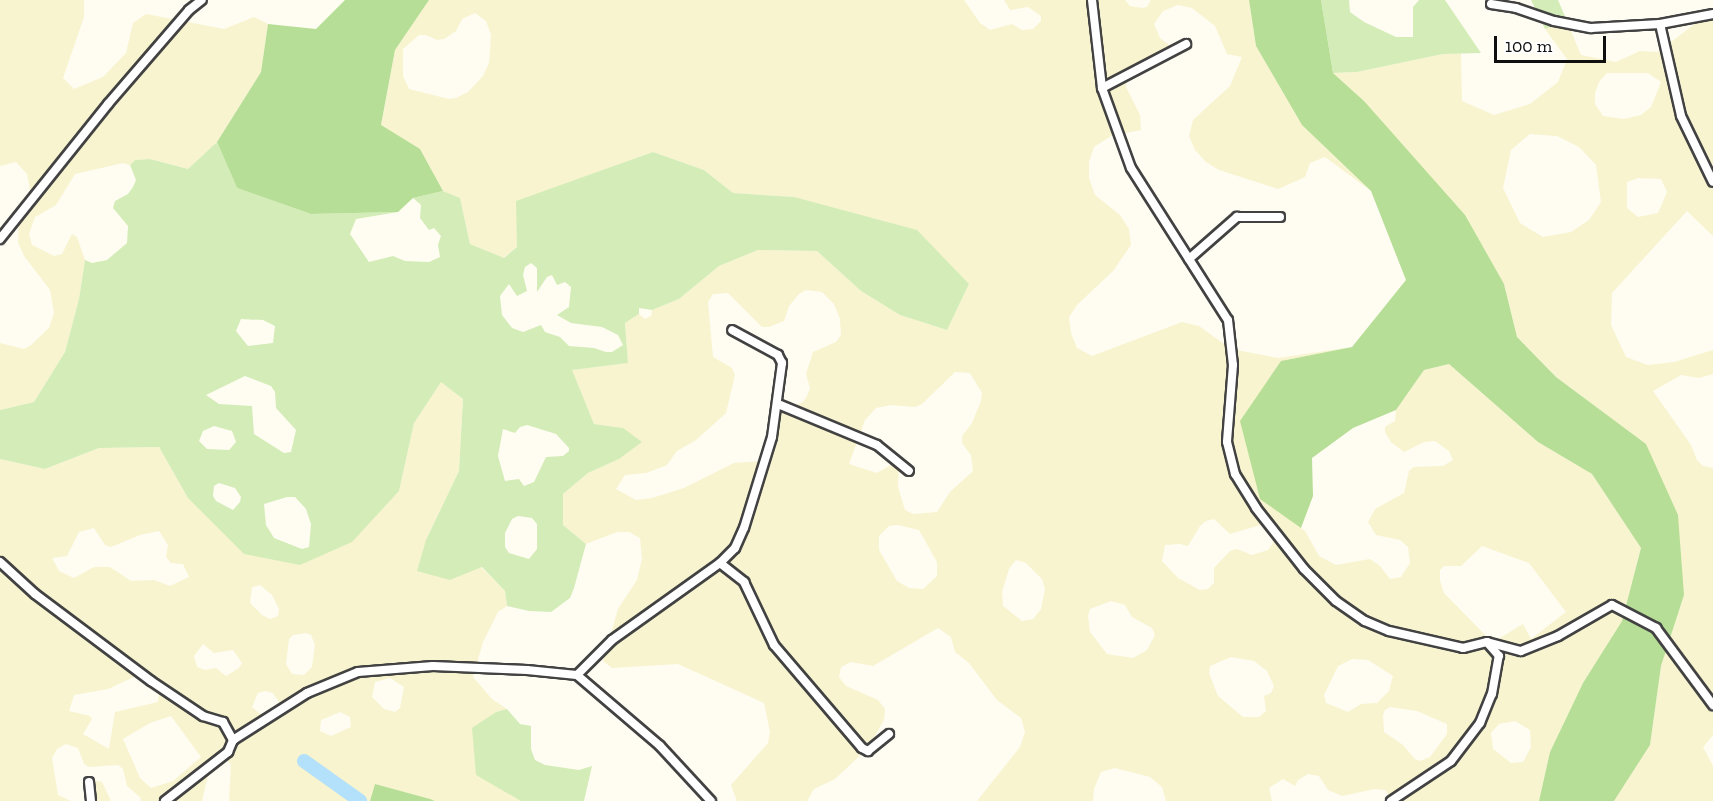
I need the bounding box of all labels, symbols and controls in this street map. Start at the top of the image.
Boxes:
scale bar [1497,24,1610,62]
text: 100 m [1505,35,1552,57]

